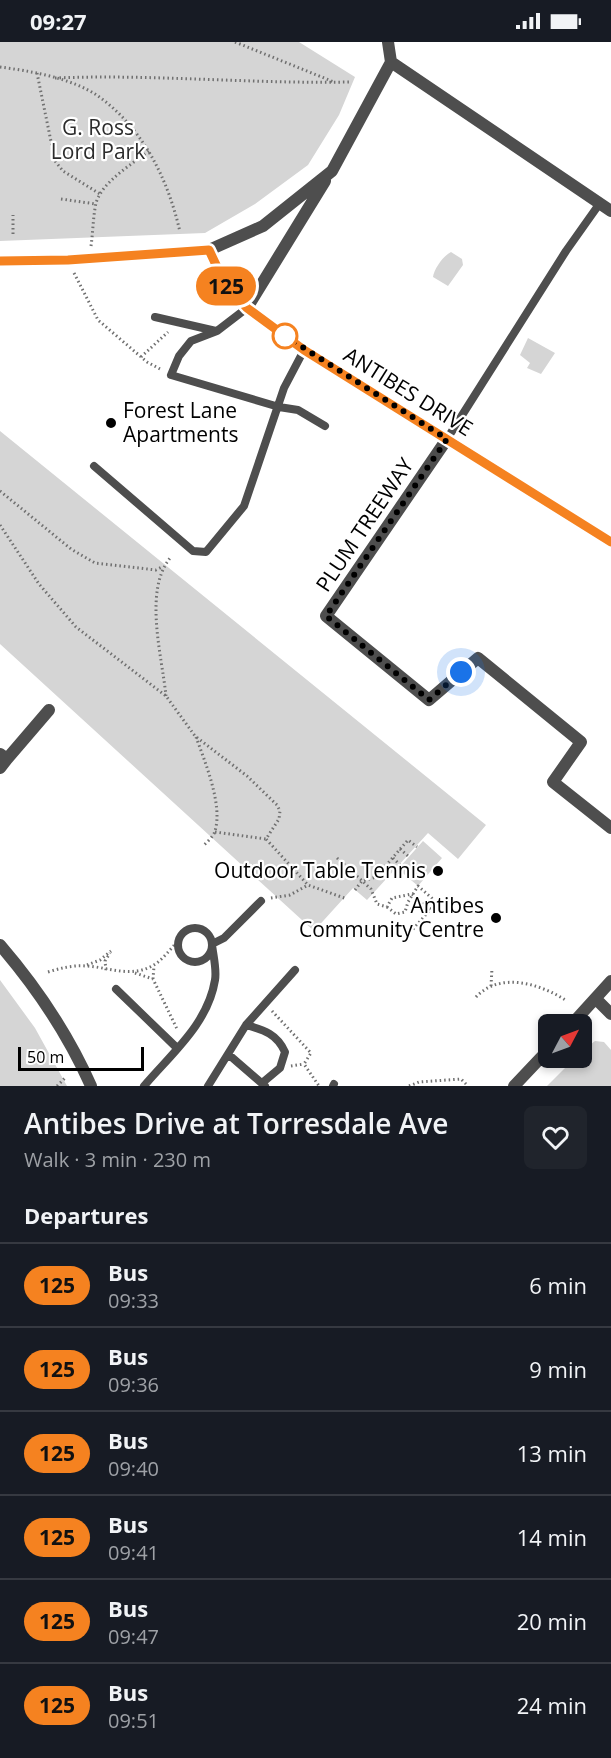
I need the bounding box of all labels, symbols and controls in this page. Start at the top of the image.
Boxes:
text: 09:27 [30,6,87,36]
park label: G. Ross Lord Park [51,113,145,165]
line badge: 125 [192,266,260,306]
text: 125 [208,272,244,300]
unlabelled marker [272,323,298,349]
street label: ANTIBES DRIVE [339,340,478,442]
place label: Forest Lane Apartments [123,396,238,448]
marker: Forest Lane Apartments [104,416,118,430]
street label: PLUM TREEWAY [309,452,419,597]
your location [446,657,476,687]
place label: Outdoor Table Tennis [214,856,426,884]
marker: Outdoor Table Tennis [431,864,445,878]
place label: Antibes Community Centre [299,891,484,943]
marker: Antibes Community Centre [489,911,503,925]
north arrow [538,1014,592,1068]
map controls [538,1014,592,1068]
scale bar [18,1044,144,1072]
text: 50 m [27,1046,64,1068]
text: Antibes Drive at Torresdale Ave [24,1104,448,1142]
button: heart [524,1106,587,1169]
text: Walk · 3 min · 230 m [24,1146,211,1173]
text: Departures [24,1200,148,1230]
text: Bus [108,1257,148,1287]
text: 6 min [529,1270,587,1300]
text: 125 [39,1271,75,1299]
text: 09:33 [108,1287,159,1314]
text: Bus [108,1341,148,1371]
text: 9 min [529,1354,587,1384]
text: 125 [39,1355,75,1383]
text: 09:36 [108,1371,159,1398]
text: Bus [108,1425,148,1455]
text: 13 min [517,1438,587,1468]
text: 125 [39,1439,75,1467]
text: 09:40 [108,1455,159,1482]
text: Bus [108,1509,148,1539]
text: 14 min [517,1522,587,1552]
text: 125 [39,1523,75,1551]
text: 09:41 [108,1539,159,1566]
text: Bus [108,1593,148,1623]
text: 20 min [517,1606,587,1636]
text: 125 [39,1607,75,1635]
text: 09:47 [108,1623,159,1650]
text: Bus [108,1677,148,1707]
text: 24 min [517,1690,587,1720]
text: 125 [39,1691,75,1719]
text: 09:51 [108,1707,159,1734]

